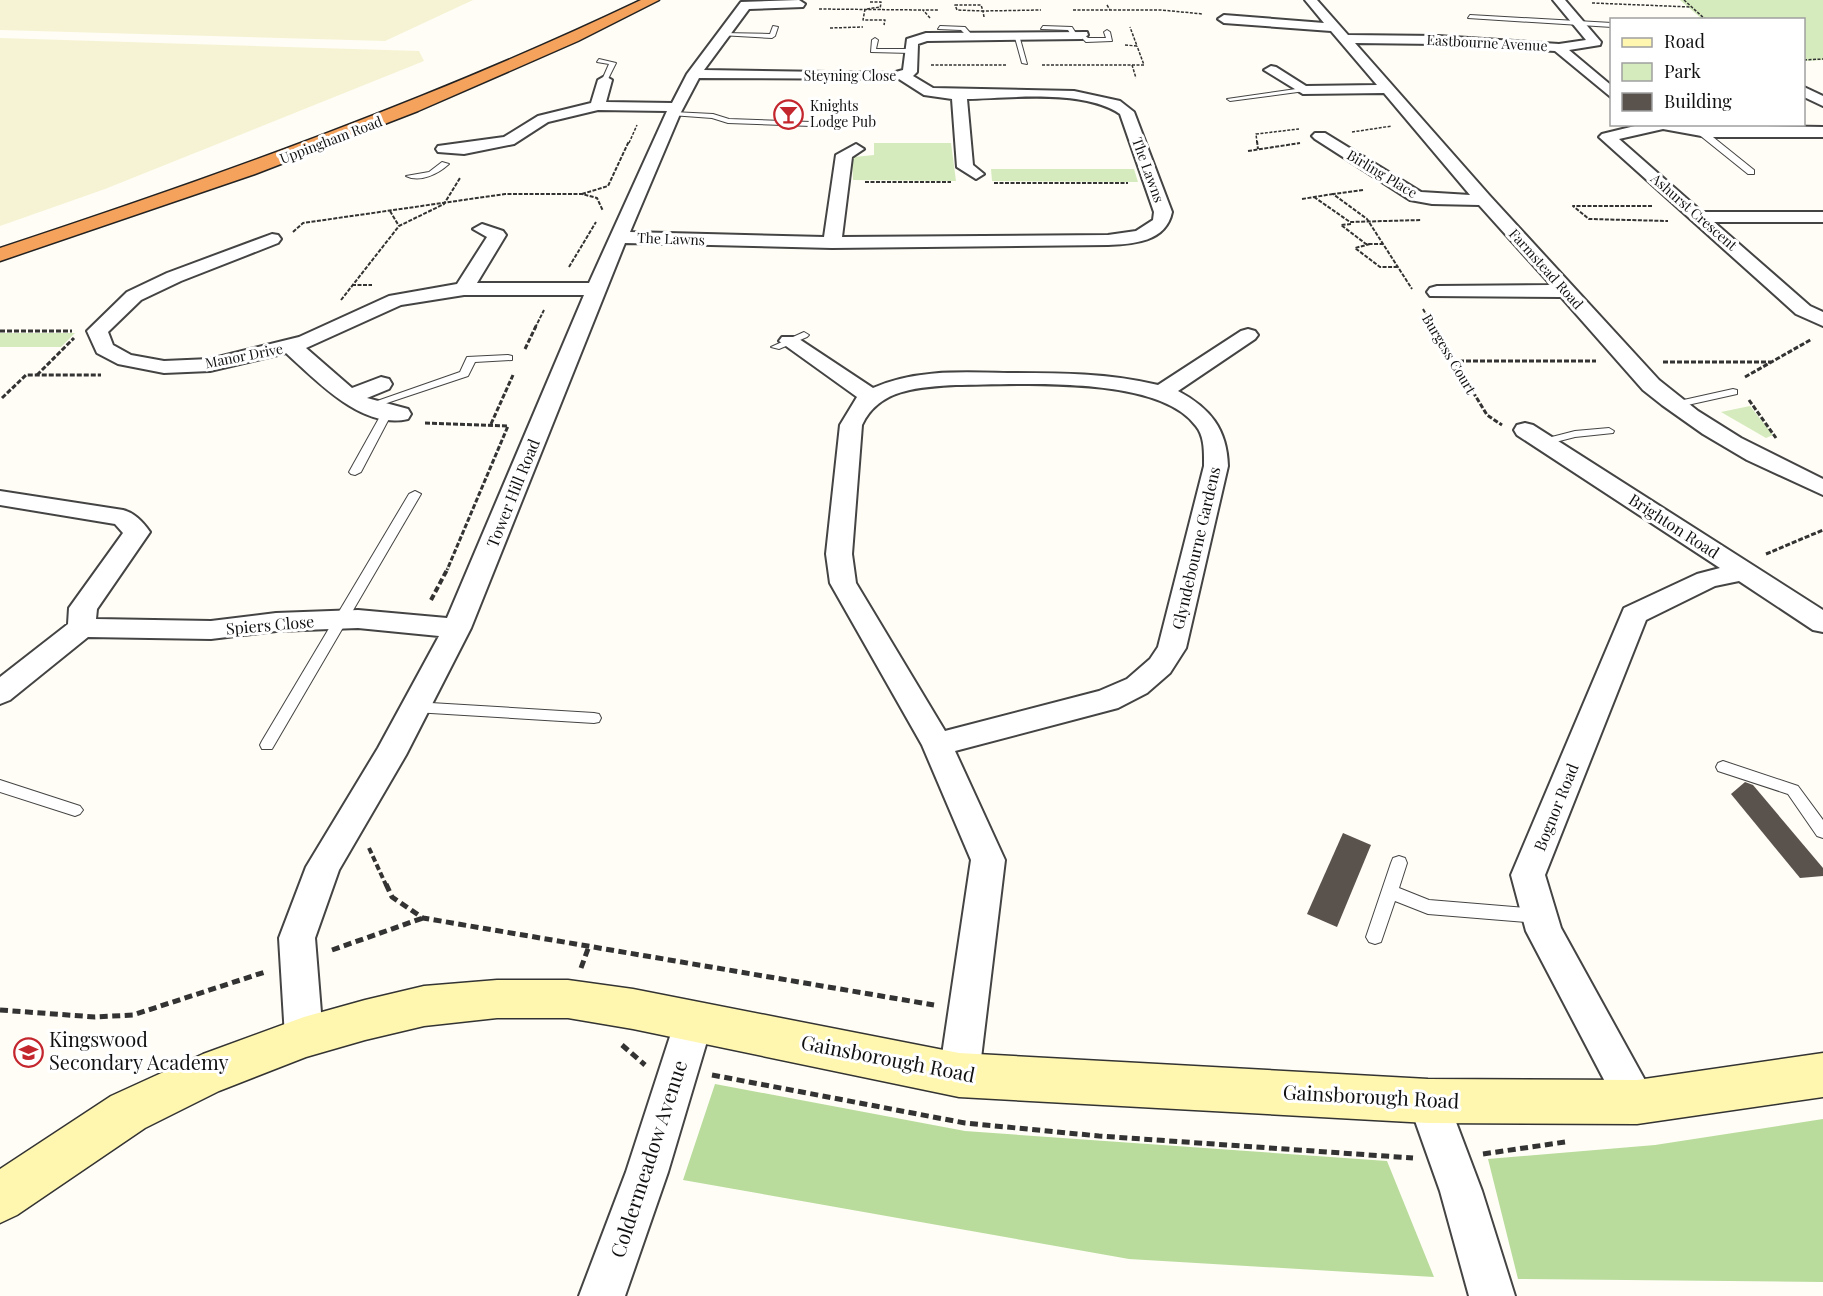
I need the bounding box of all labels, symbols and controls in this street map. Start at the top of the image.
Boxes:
legend [1610,18,1805,126]
text: Road [1664,29,1705,53]
street label: Eastbourne Avenue [1426,30,1548,55]
text: Park [1664,59,1701,83]
street label: Steyning Close [804,66,896,85]
text: Building [1664,89,1732,113]
place label: Knights Lodge Pub [810,96,876,131]
bar icon: Knights Lodge Pub [773,98,805,130]
street label: Uppingham Road [277,111,385,168]
street label: The Lawns [1128,135,1169,205]
street label: Birling Place [1344,145,1421,202]
street label: Ashurst Crescent [1646,168,1742,255]
street label: Farmstead Road [1505,224,1588,313]
street label: The Lawns [637,228,705,249]
street label: Burgess Court [1418,310,1481,398]
street label: Manor Drive [203,339,284,372]
street label: Tower Hill Road [481,435,544,550]
street label: Glyndebourne Gardens [1167,464,1224,631]
street label: Brighton Road [1625,488,1724,563]
street label: Spiers Close [225,610,315,639]
street label: Bognor Road [1528,760,1583,854]
place label: Kingswood Secondary Academy [49,1025,229,1075]
street label: Gainsborough Road [799,1027,978,1088]
school or university icon: Kingswood Secondary Academy [12,1036,44,1068]
street label: Coldermeadow Avenue [603,1056,692,1261]
street label: Gainsborough Road [1282,1077,1460,1114]

